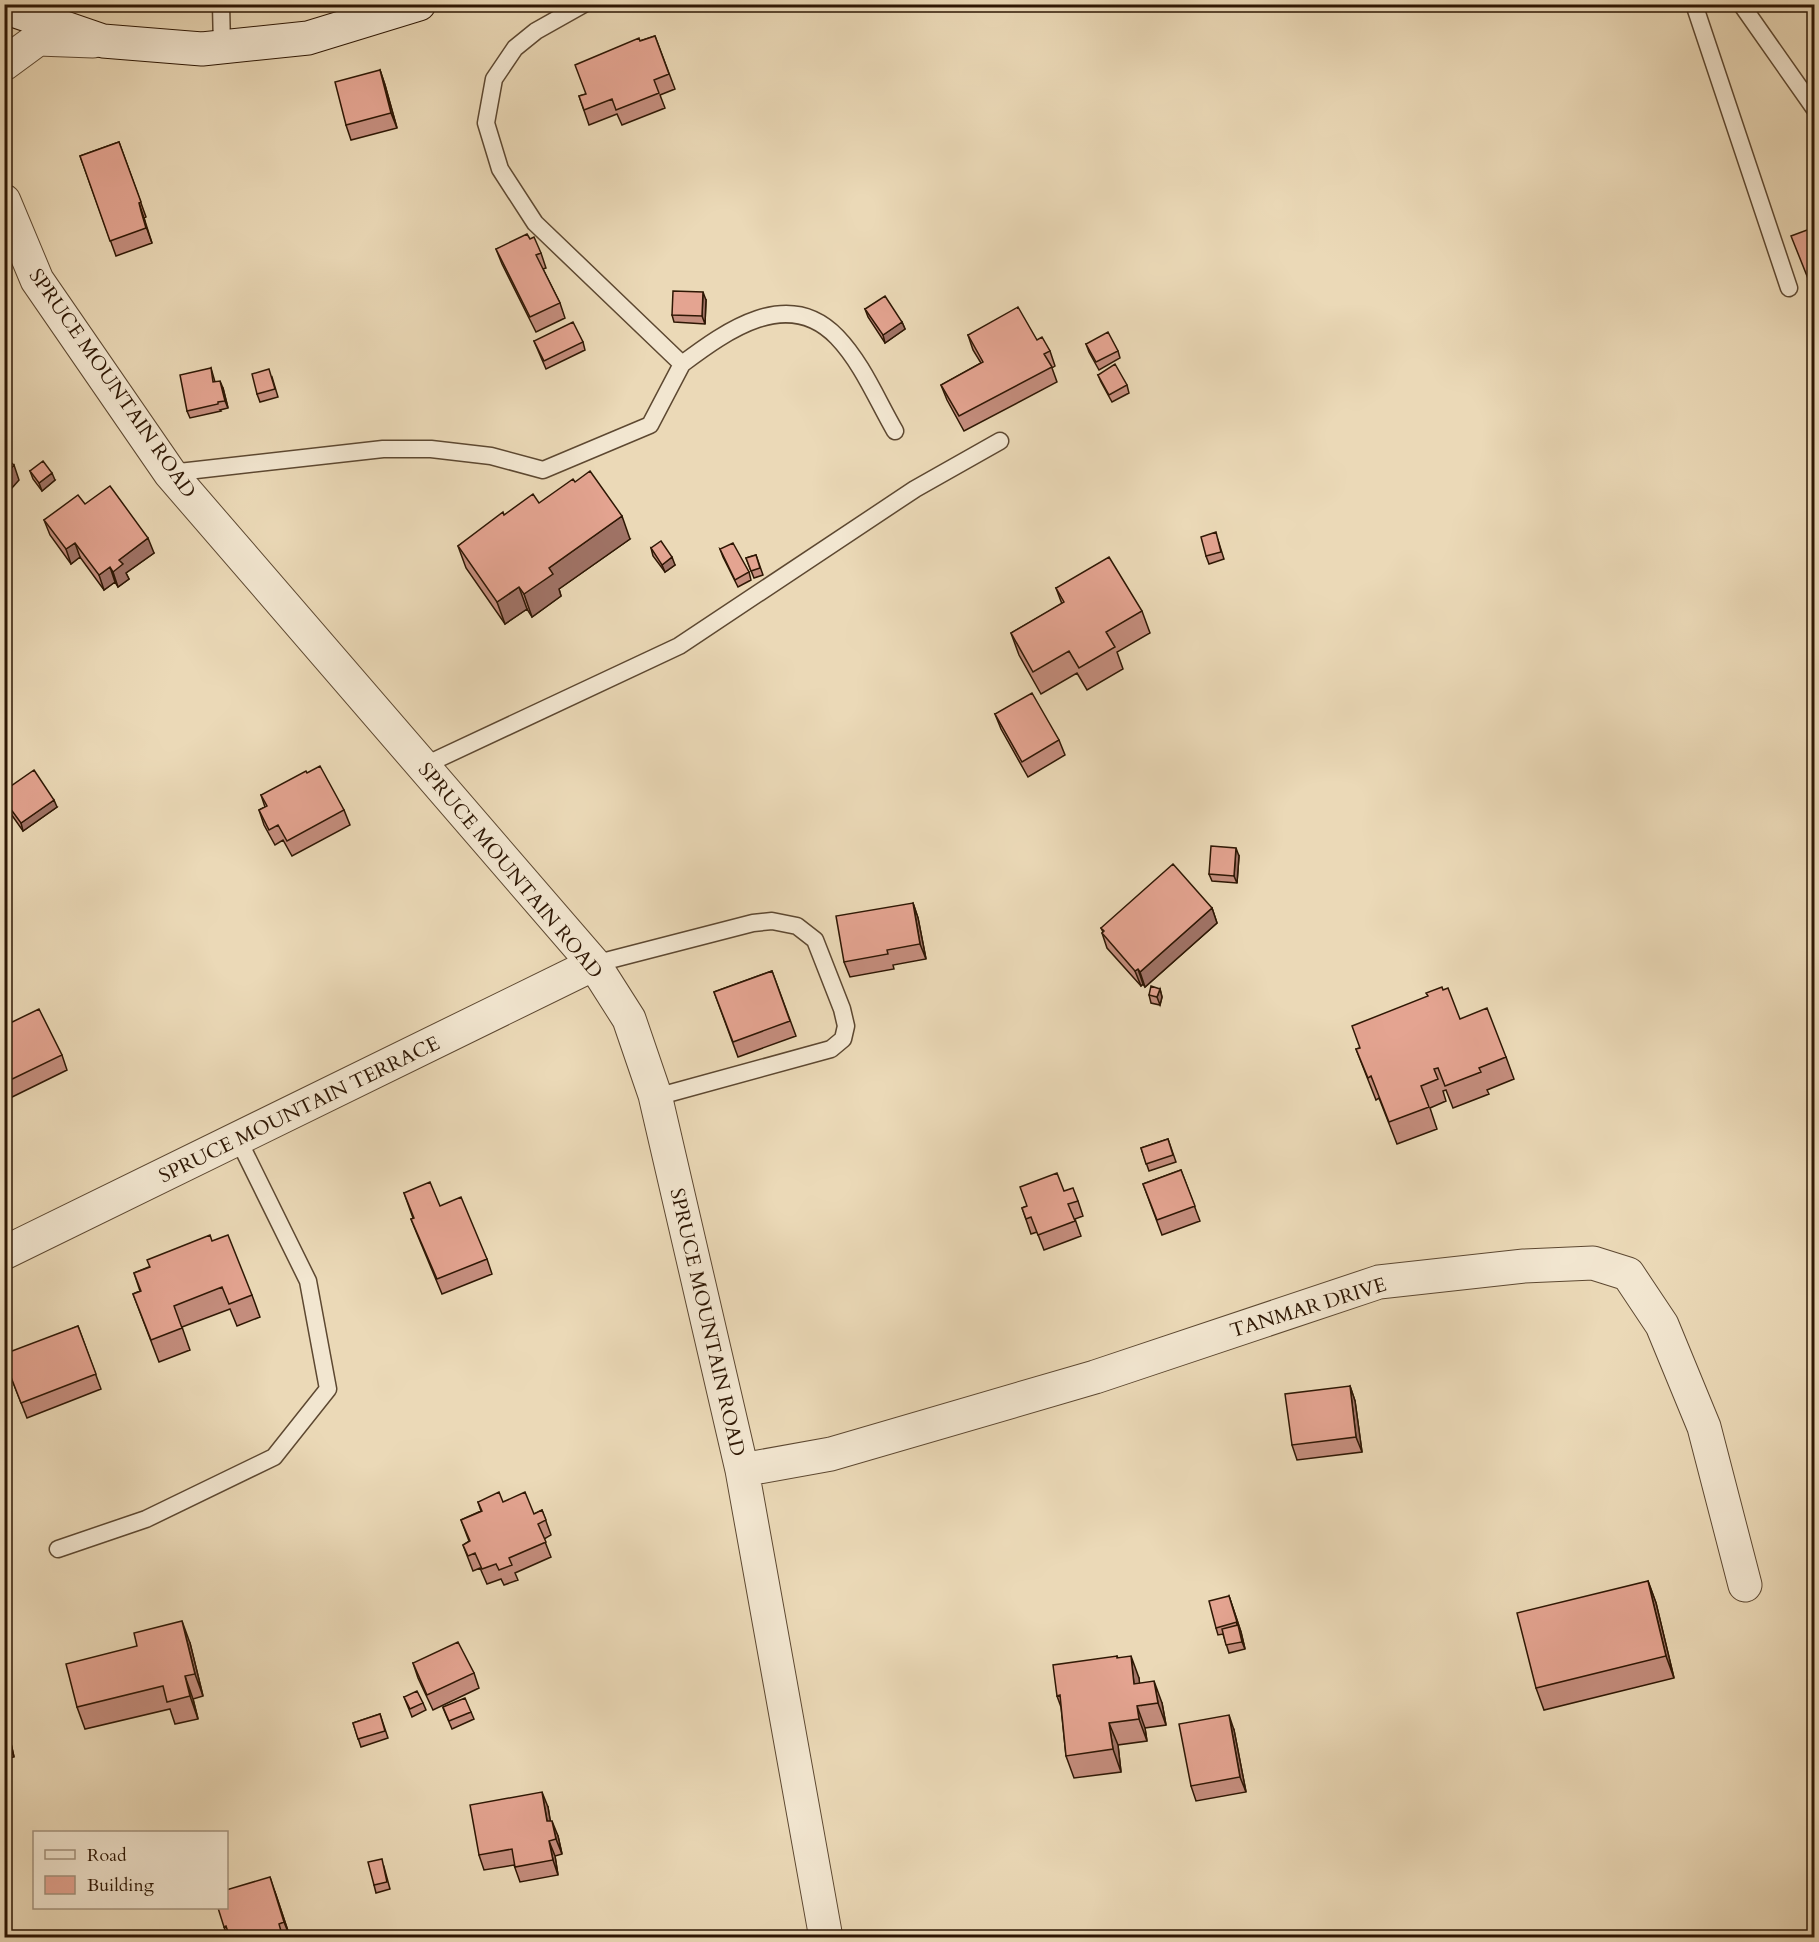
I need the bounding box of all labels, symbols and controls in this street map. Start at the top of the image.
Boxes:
street label: SPRUCE MOUNTAIN ROAD [23,263,202,503]
street label: SPRUCE MOUNTAIN ROAD [412,757,609,984]
street label: SPRUCE MOUNTAIN TERRACE [154,1030,444,1189]
street label: SPRUCE MOUNTAIN ROAD [664,1185,752,1459]
street label: TANMAR DRIVE [1227,1271,1390,1344]
legend [33,1831,228,1909]
text: Road [87,1843,127,1868]
text: Building [87,1873,155,1898]

